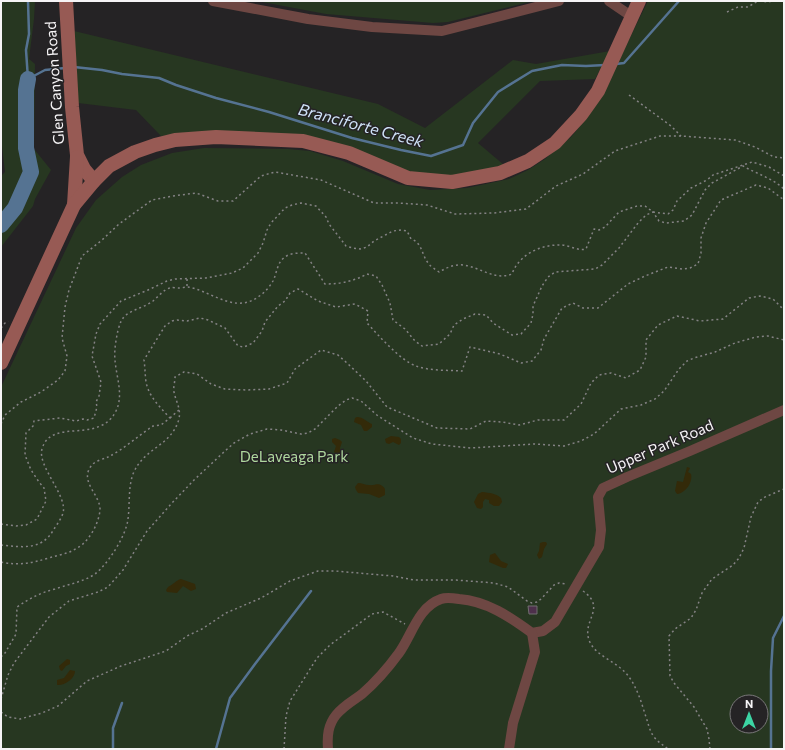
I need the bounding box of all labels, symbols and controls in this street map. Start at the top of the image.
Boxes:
street label: Glen Canyon Road [41,21,67,145]
water label: Branciforte Creek [297,99,426,150]
street label: Upper Park Road [603,415,716,477]
park label: DeLaveaga Park [240,447,348,465]
north arrow [729,694,769,734]
text: N [745,697,753,710]

